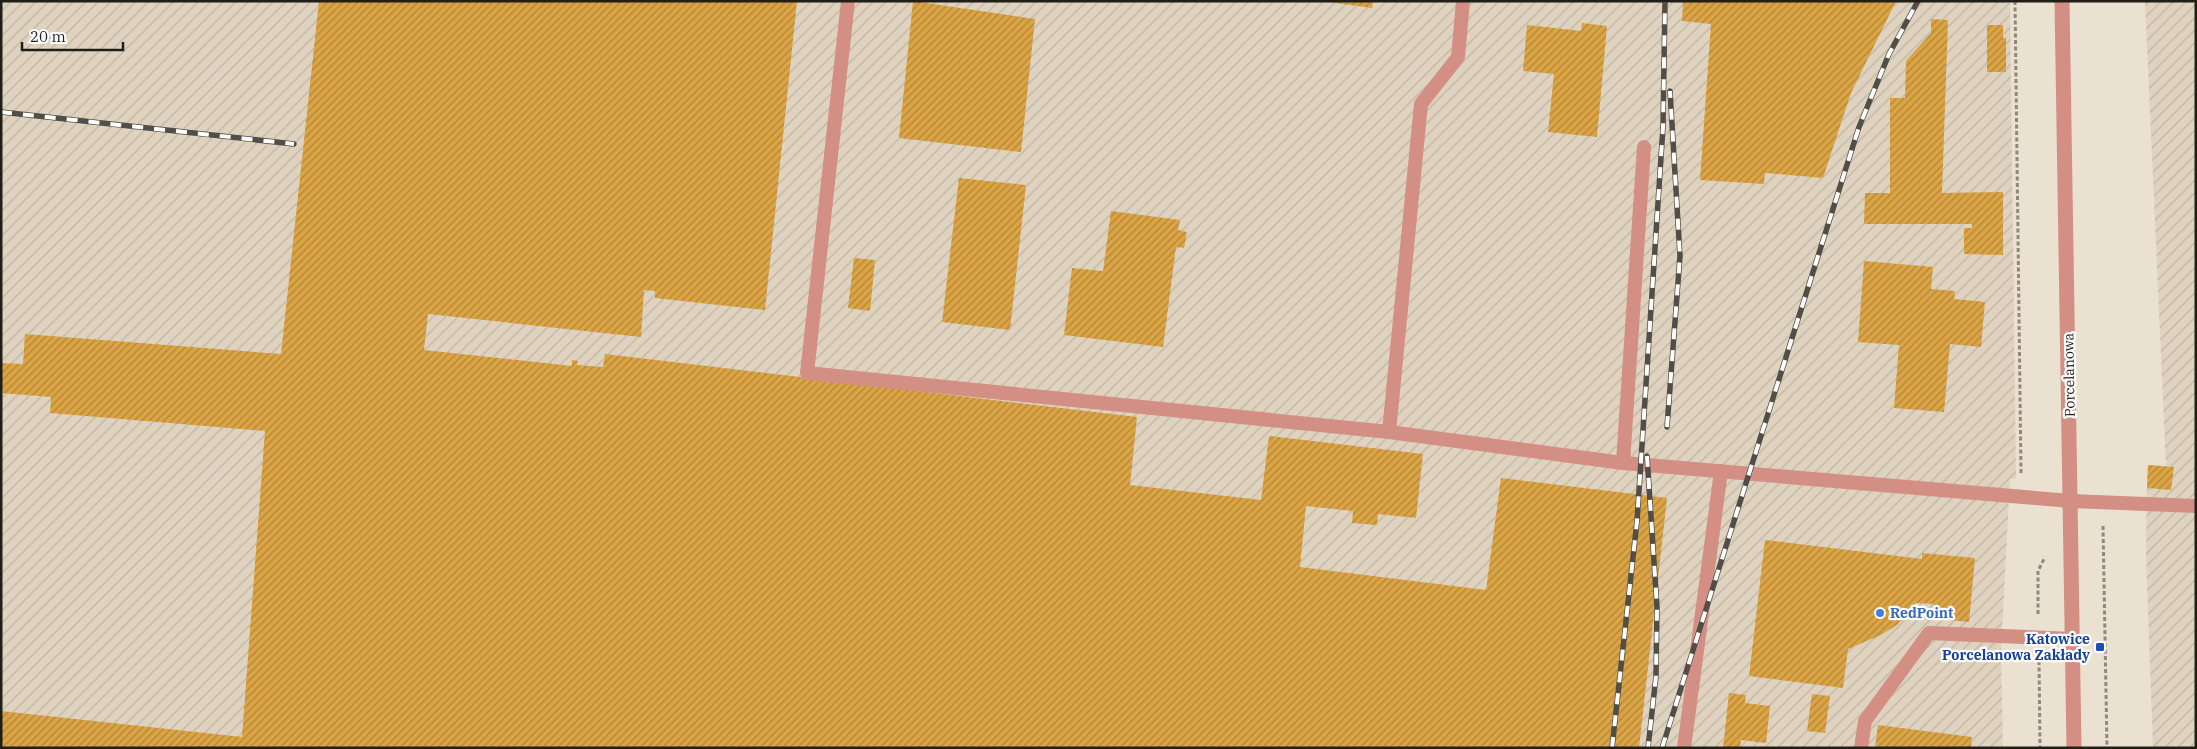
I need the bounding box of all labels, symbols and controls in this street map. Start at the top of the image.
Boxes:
scale bar [22,20,124,52]
text: 20 m [30,27,66,46]
street label: Porcelanowa [2059,332,2079,417]
place label: RedPoint [1890,604,1953,622]
marker: RedPoint [1874,607,1886,619]
place label: Katowice Porcelanowa Zakłady [1942,630,2090,664]
marker: Katowice Porcelanowa Zakłady [2094,641,2106,653]

